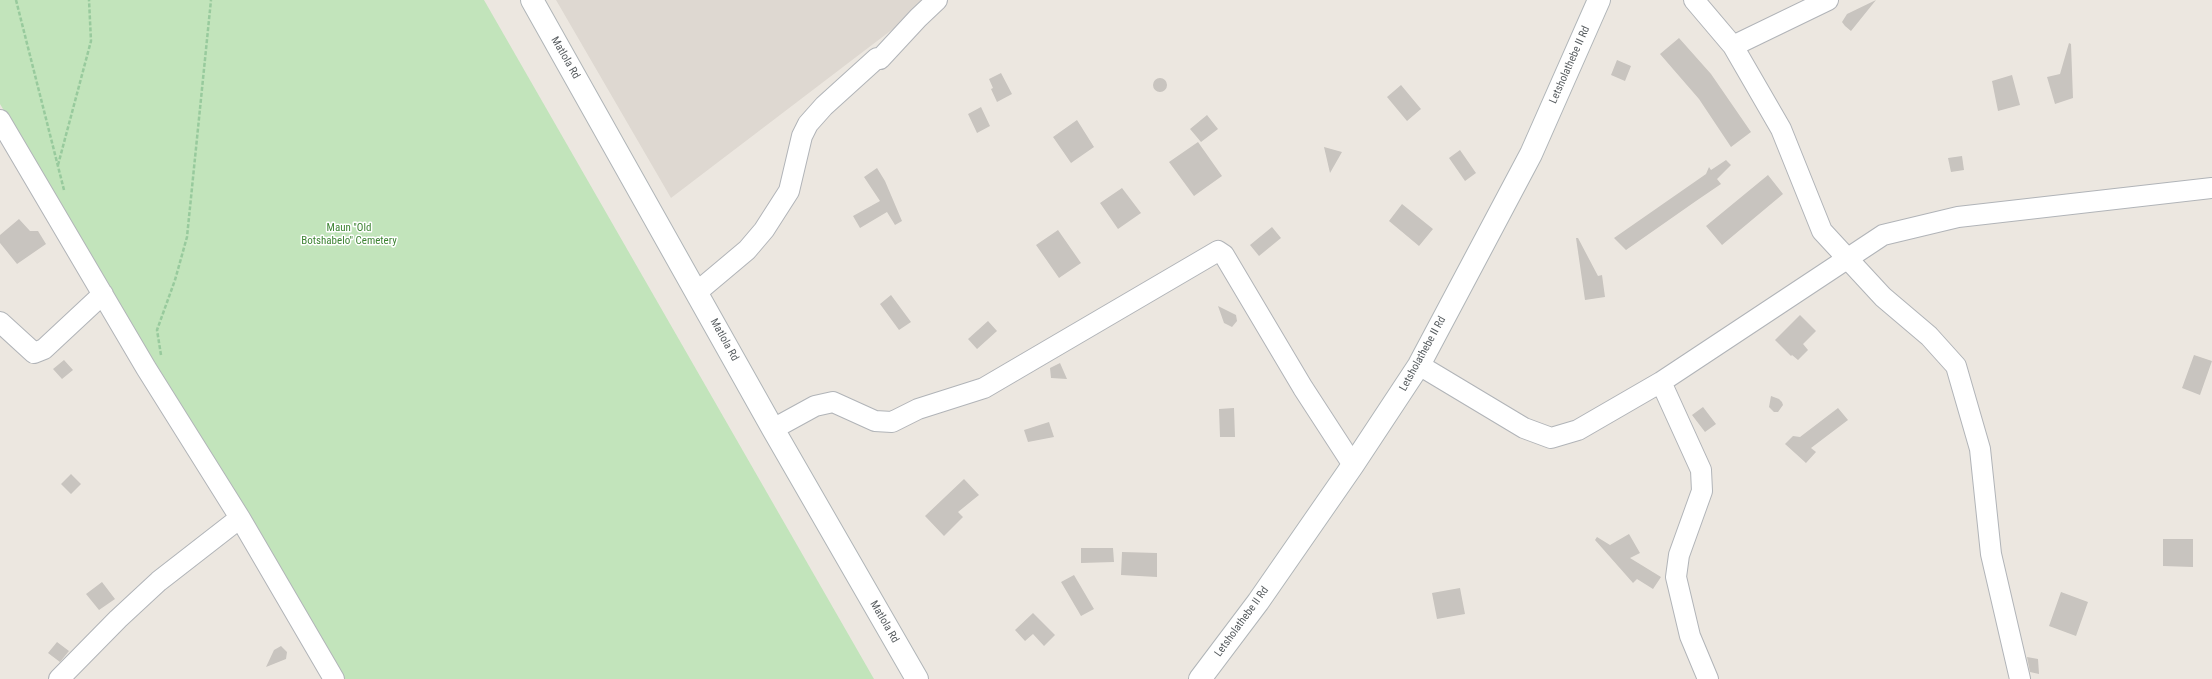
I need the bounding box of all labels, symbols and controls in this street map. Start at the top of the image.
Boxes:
street label: Letsholathebe II Rd [1547,24,1593,106]
street label: Matlola Rd [548,35,582,81]
park label: Maun "Old Botshabelo" Cemetery [301,221,397,247]
street label: Letsholathebe II Rd [1397,314,1449,394]
street label: Matlola Rd [707,316,741,364]
street label: Letsholathebe II Rd [1212,584,1272,660]
street label: Matlola Rd [867,599,901,645]

